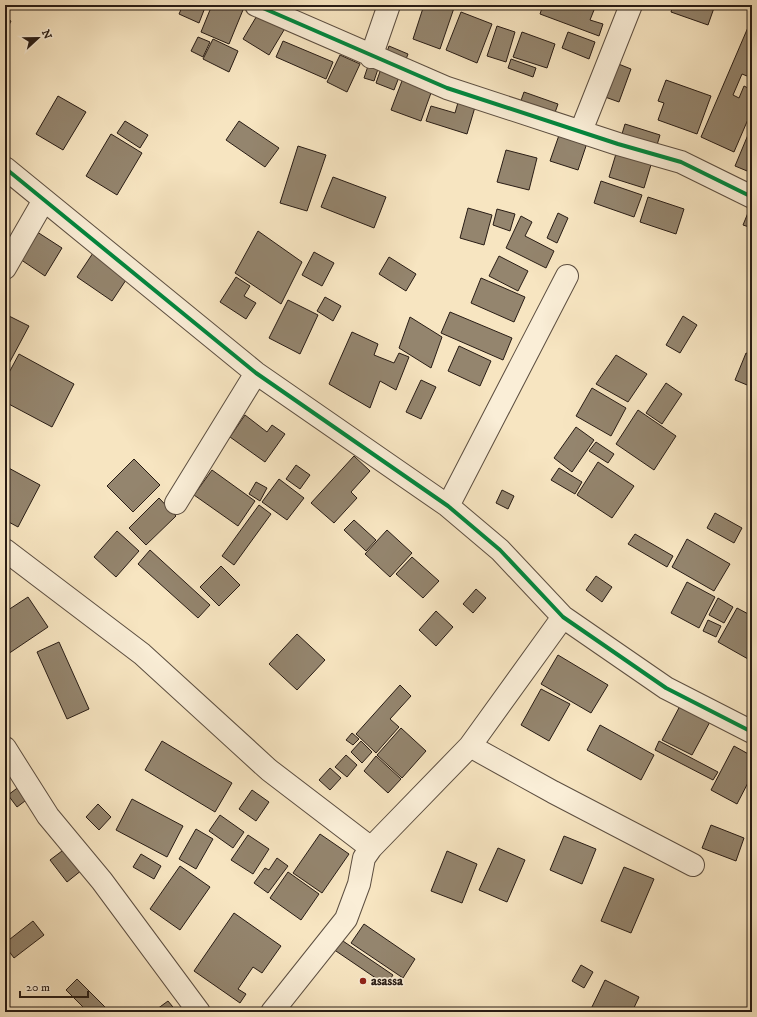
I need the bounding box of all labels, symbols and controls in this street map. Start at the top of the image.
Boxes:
north arrow [18,18,58,58]
text: N [38,28,55,41]
place label: asassa [371,972,404,990]
scale bar [20,973,88,999]
marker: asassa [358,976,368,986]
text: 20 m [26,980,50,995]

